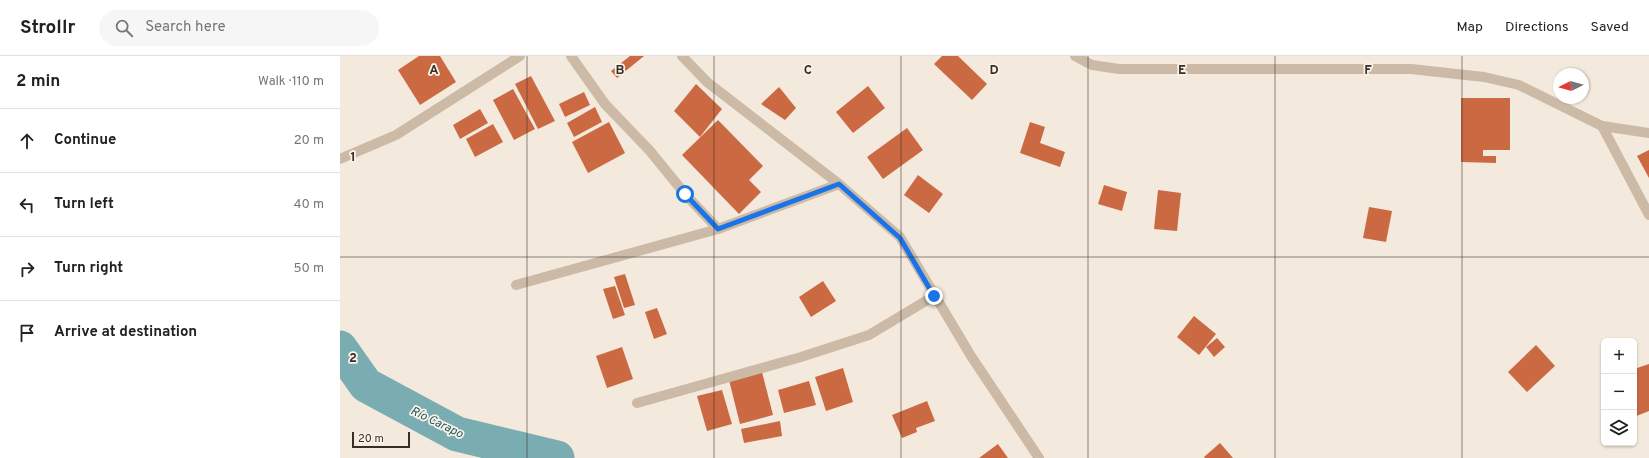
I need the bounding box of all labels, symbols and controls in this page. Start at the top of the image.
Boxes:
search box [99,10,379,46]
text: Strollr [20,16,75,40]
icon: search [113,17,135,39]
text: Search here [145,18,225,37]
text: Map [1457,19,1483,36]
text: Directions [1505,19,1569,36]
text: Saved [1591,19,1629,36]
text: A [429,63,439,79]
text: B [616,63,625,79]
text: C [804,63,812,79]
text: D [989,63,999,79]
text: E [1178,63,1186,79]
text: F [1364,63,1372,79]
north arrow [1553,68,1589,104]
text: 2 min [16,71,60,93]
text: Walk · 110 m [258,74,324,90]
icon: ahead [16,130,38,152]
text: Continue [54,131,116,150]
text: 20 m [294,133,324,149]
text: 1 [350,150,356,166]
route start [676,185,694,203]
icon: left [16,194,38,216]
text: Turn left [54,195,114,214]
text: 40 m [294,197,324,213]
icon: right [16,258,38,280]
text: Turn right [54,259,123,278]
text: 50 m [294,261,324,277]
route end [925,287,943,305]
icon: arrive [16,322,38,344]
text: Arrive at destination [54,323,197,342]
map controls [1601,338,1637,446]
button: + [1601,338,1637,374]
text: 2 [349,351,357,367]
button: − [1601,374,1637,410]
water label: Río Carapo [407,403,466,443]
button: layers [1601,410,1637,446]
scale bar [352,430,410,449]
text: 20 m [358,432,384,446]

